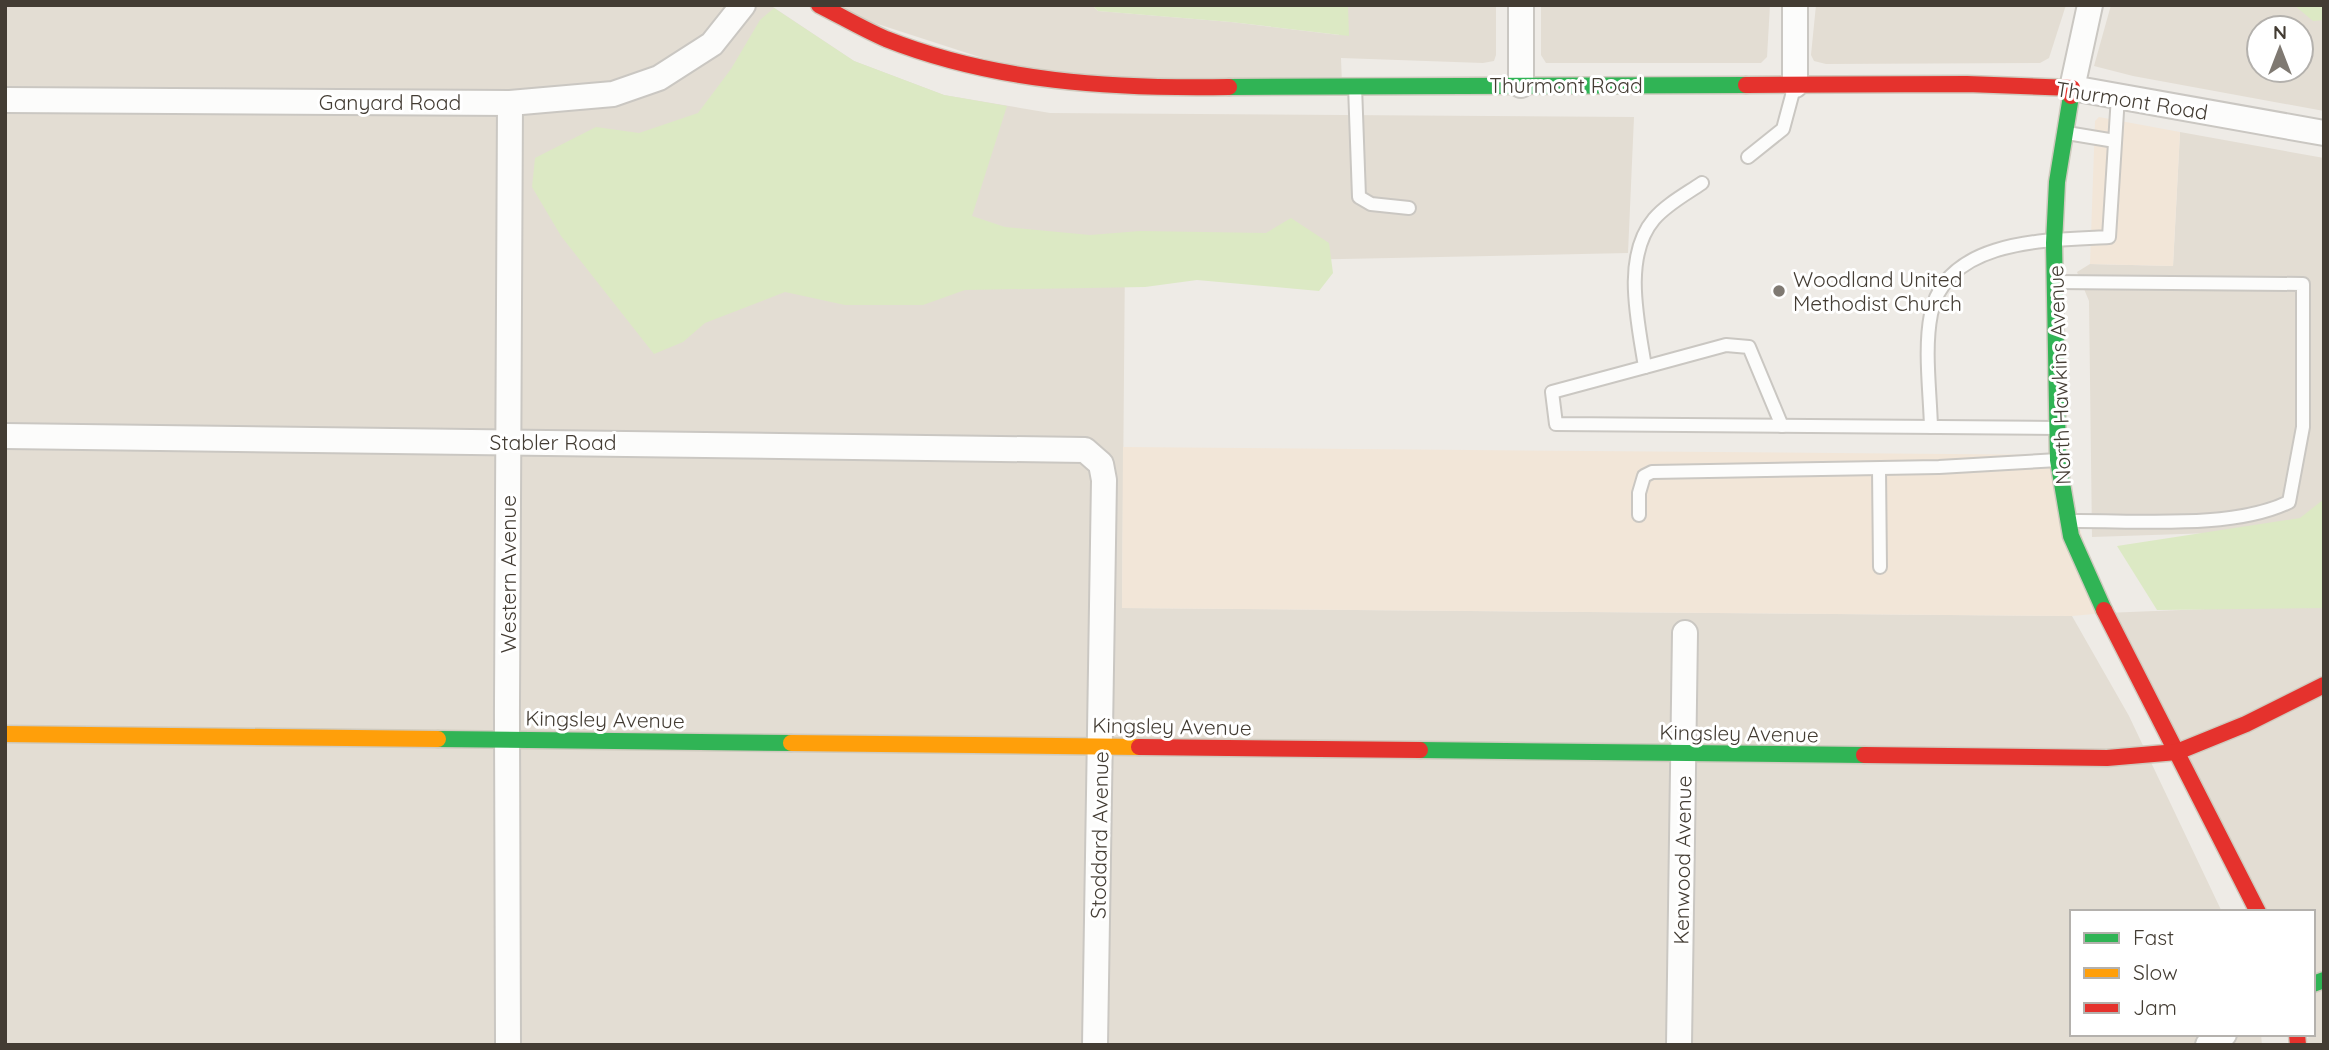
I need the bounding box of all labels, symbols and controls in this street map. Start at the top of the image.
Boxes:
north arrow [2245,14,2315,84]
text: N [2273,20,2287,44]
street label: Thurmont Road [1489,72,1643,98]
street label: Thurmont Road [2054,75,2210,125]
street label: Ganyard Road [319,89,461,115]
street label: North Hawkins Avenue [2042,265,2076,485]
place label: Woodland United Methodist Church [1793,266,1962,316]
marker: Woodland United Methodist Church [1771,283,1787,299]
street label: Stabler Road [490,429,616,455]
street label: Western Avenue [495,495,521,653]
street label: Kingsley Avenue [525,705,685,733]
street label: Kingsley Avenue [1092,712,1252,740]
street label: Kingsley Avenue [1659,719,1819,747]
street label: Stoddard Avenue [1085,751,1113,919]
street label: Kenwood Avenue [1668,775,1696,945]
legend [2070,910,2315,1036]
text: Fast [2133,924,2174,950]
text: Slow [2133,959,2178,985]
text: Jam [2133,994,2177,1020]

